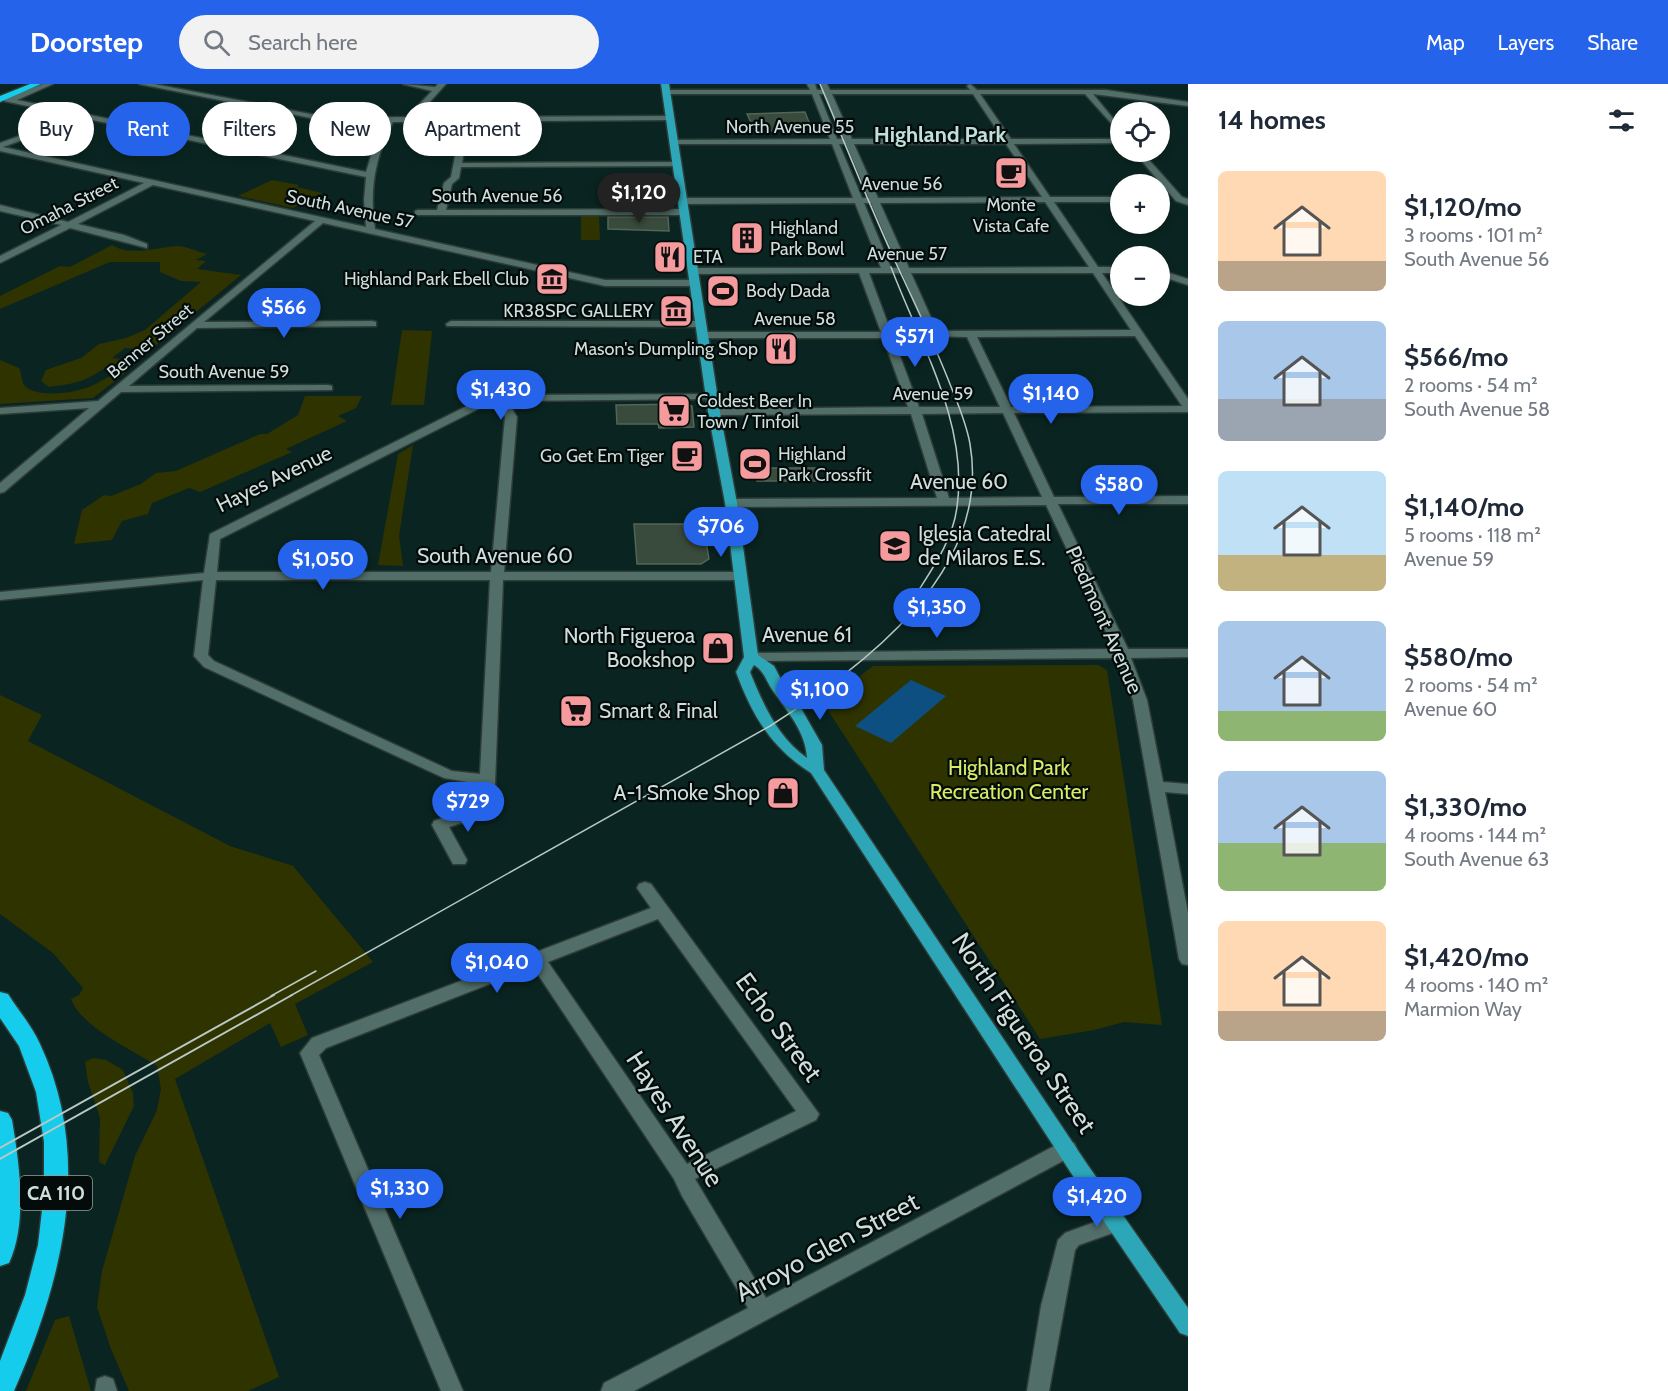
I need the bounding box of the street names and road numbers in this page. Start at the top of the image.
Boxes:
street label: North Avenue 55 [726,116,854,138]
street label: Omaha Street [16,172,122,240]
street label: Avenue 56 [861,173,943,195]
street label: South Avenue 57 [284,185,416,233]
street label: South Avenue 56 [432,185,562,207]
street label: Avenue 57 [867,243,947,265]
street label: Benner Street [103,299,197,383]
street label: Avenue 58 [754,308,836,330]
street label: South Avenue 59 [159,361,289,383]
street label: Avenue 59 [892,383,974,405]
street label: Hayes Avenue [212,440,336,517]
street label: Avenue 60 [910,469,1008,494]
street label: Piedmont Avenue [1061,542,1148,698]
street label: South Avenue 60 [417,543,573,568]
street label: Avenue 61 [762,622,852,647]
street label: North Figueroa Street [945,927,1103,1140]
street label: Echo Street [729,966,829,1088]
street label: Hayes Avenue [619,1045,731,1193]
road number: CA 110 [20,1176,92,1210]
street label: Arroyo Glen Street [730,1185,924,1309]

